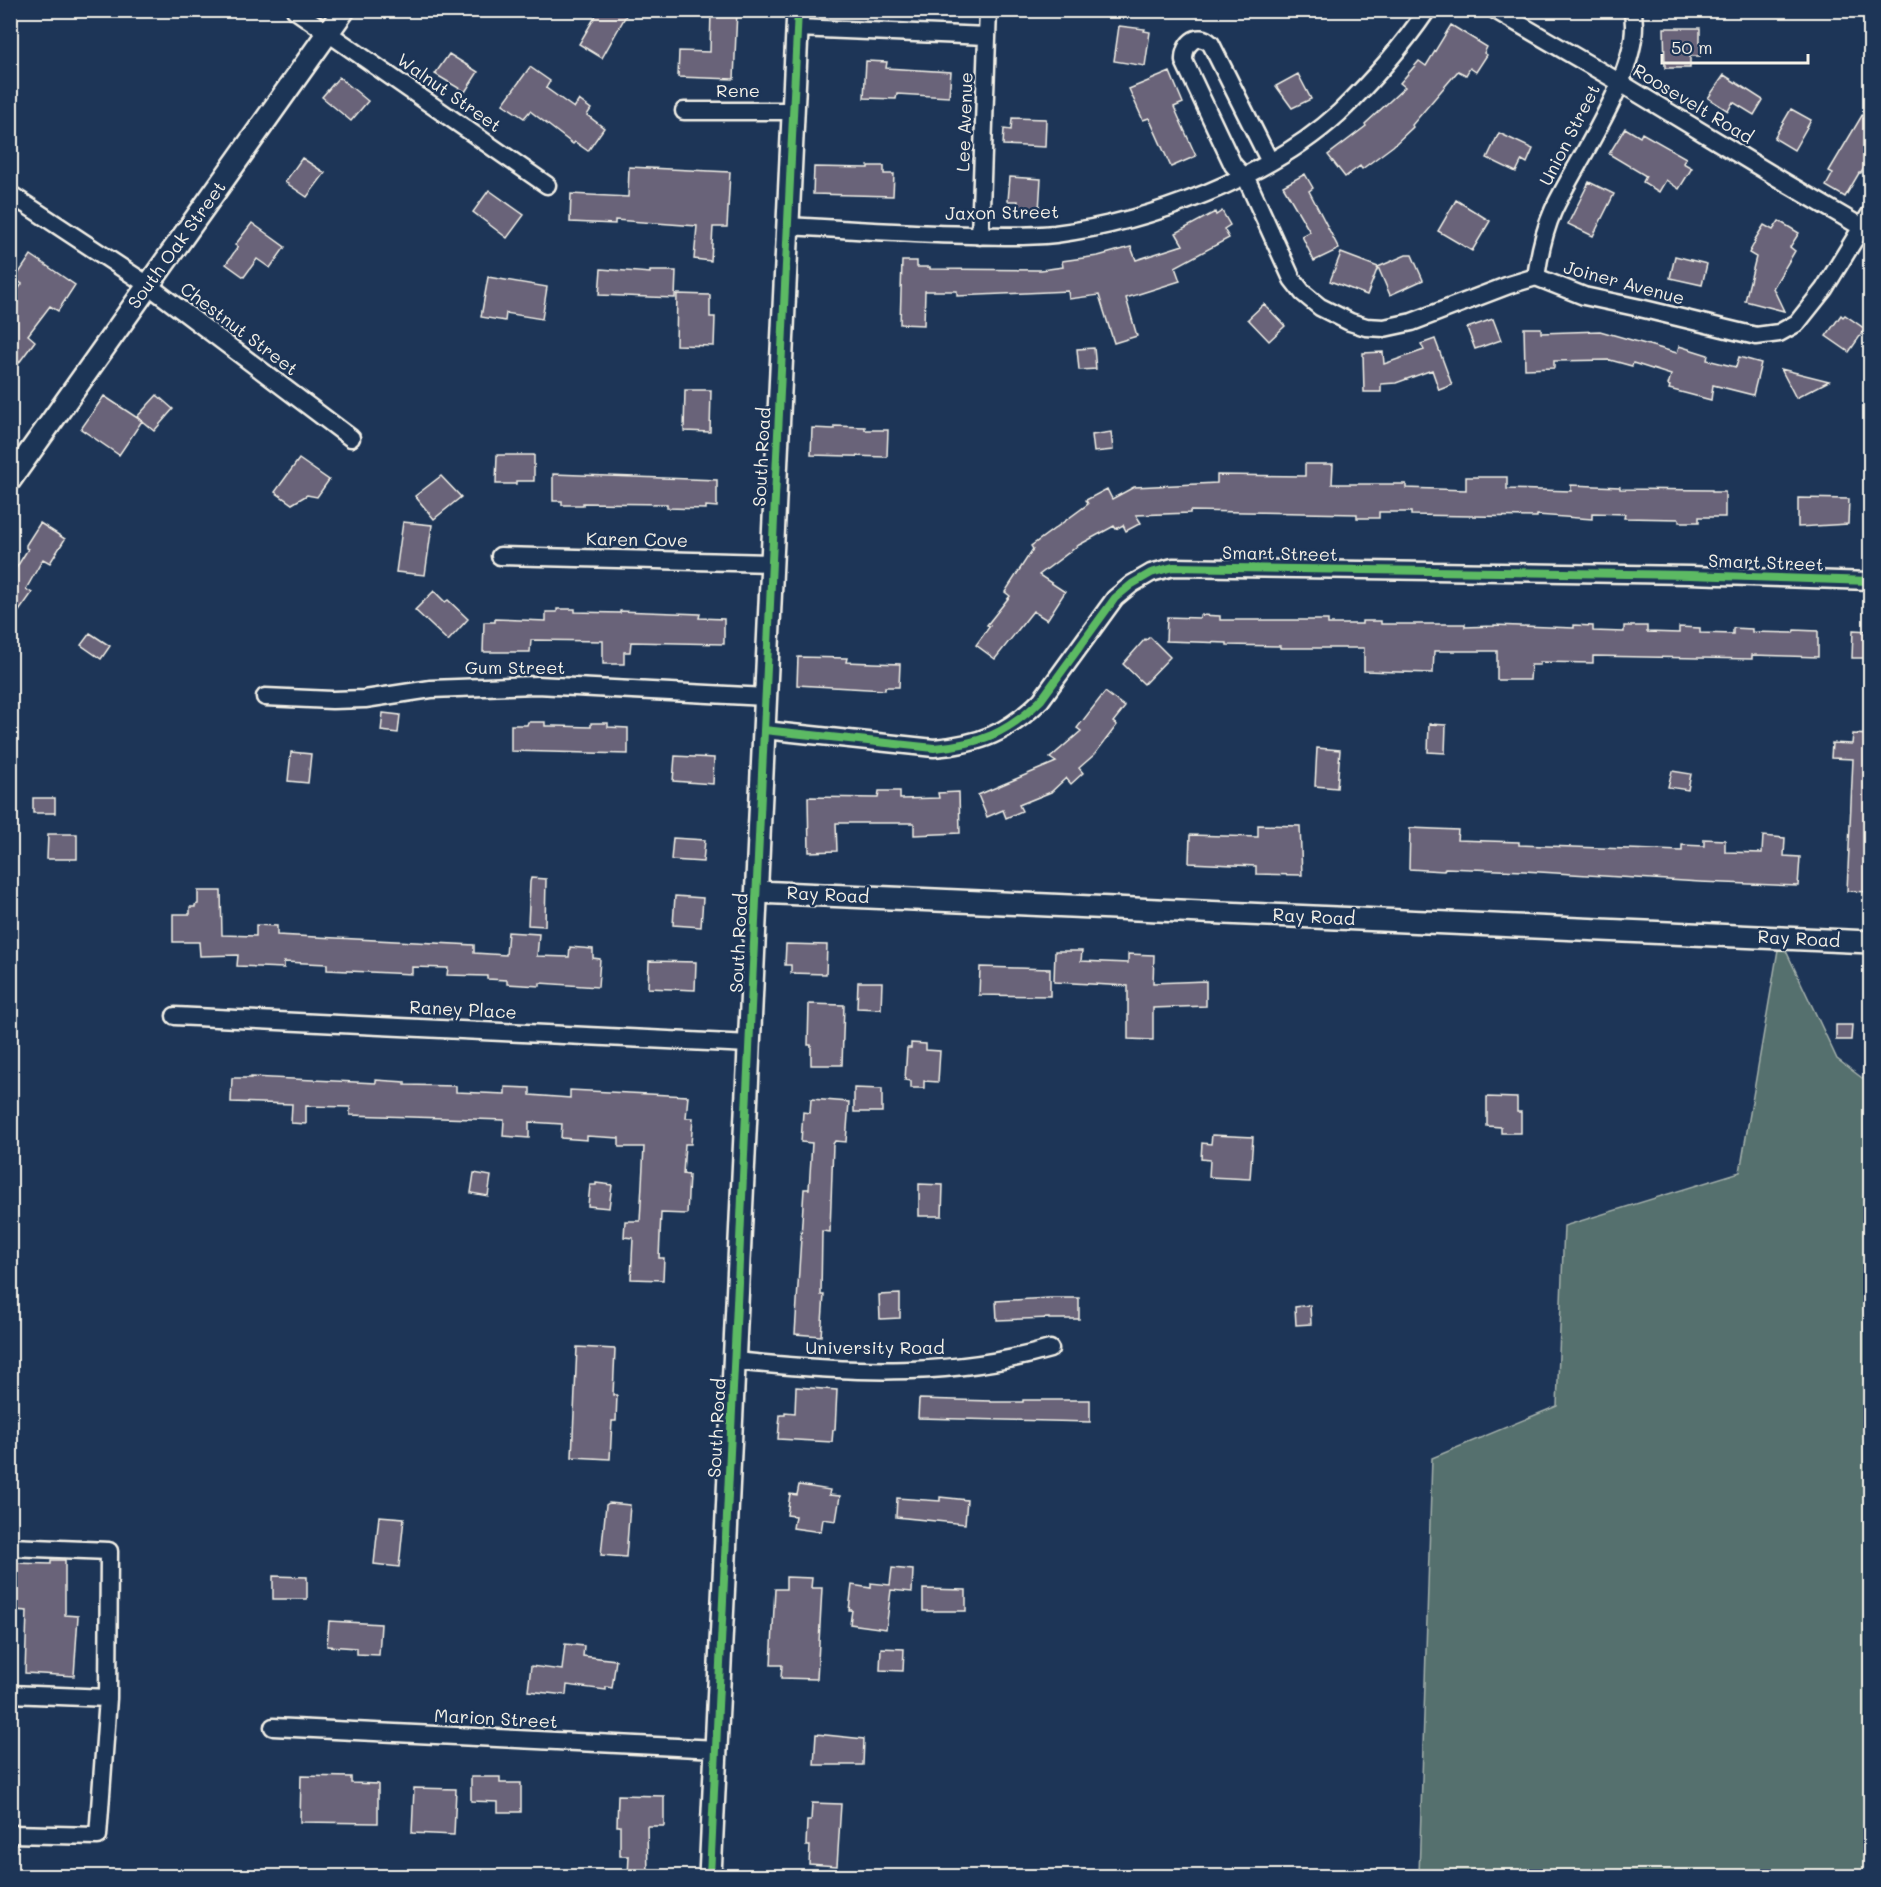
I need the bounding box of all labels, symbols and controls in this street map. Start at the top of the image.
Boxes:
scale bar [1662,27,1808,65]
text: 50 m [1671,35,1713,59]
street label: Walnut Street [393,47,507,137]
street label: Roosevelt Road [1629,58,1758,149]
street label: Lee Avenue [950,72,978,172]
street label: Rene [716,78,760,102]
street label: Union Street [1533,80,1605,190]
street label: South Oak Street [122,176,231,313]
street label: Jaxon Street [945,199,1059,225]
street label: Joiner Avenue [1561,254,1687,310]
street label: Chestnut Street [176,276,303,380]
street label: South Road [746,407,776,507]
street label: Karen Cove [586,526,688,552]
street label: Smart Street [1222,540,1338,566]
street label: Smart Street [1708,548,1824,576]
street label: Gum Street [465,655,565,679]
street label: Ray Road [786,880,870,908]
street label: South Road [723,893,753,993]
street label: Ray Road [1272,902,1356,930]
street label: Ray Road [1757,924,1841,952]
street label: Raney Place [409,994,517,1024]
street label: University Road [805,1335,945,1359]
street label: South Road [701,1378,731,1478]
street label: Marion Street [434,1703,559,1733]

